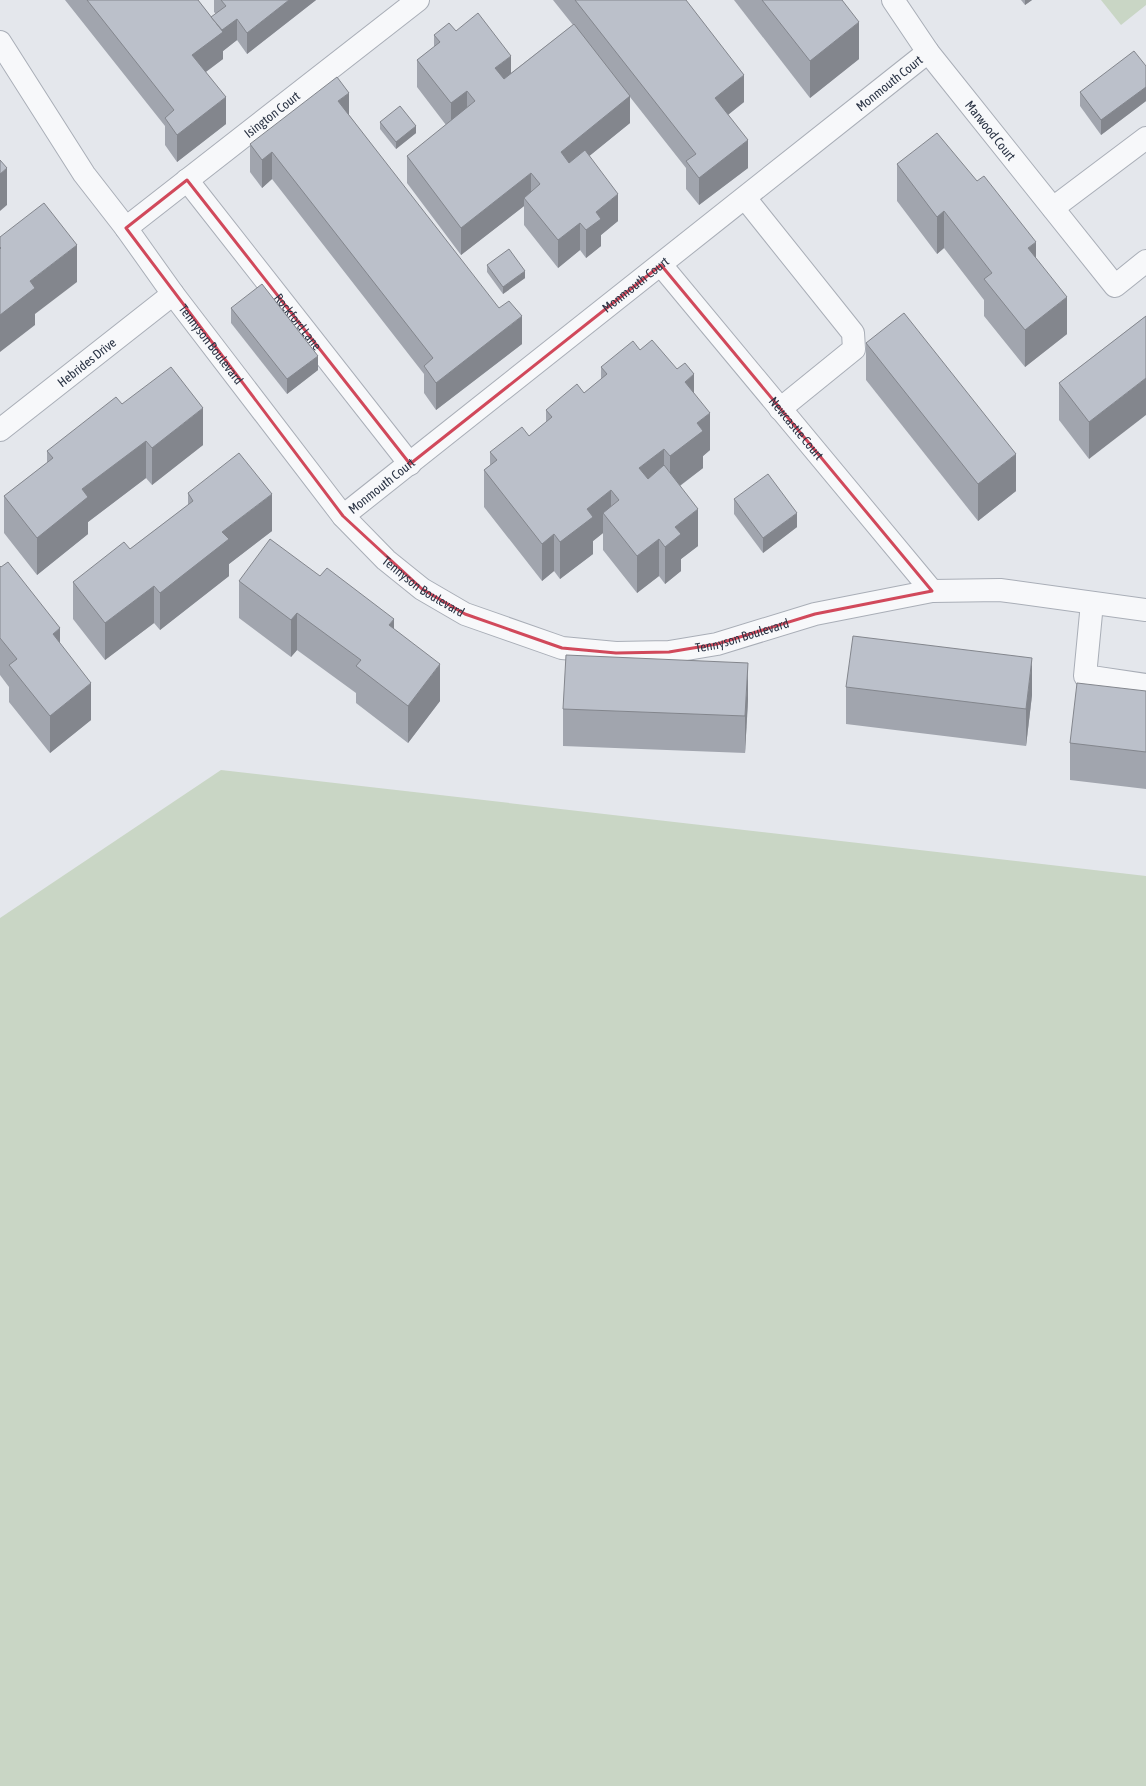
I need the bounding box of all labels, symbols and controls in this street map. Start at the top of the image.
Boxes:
street label: Monmouth Court [853,52,926,114]
street label: Isington Court [241,88,303,141]
street label: Marwood Court [962,98,1019,164]
street label: Monmouth Court [599,254,672,315]
street label: Rockford Lane [271,291,325,353]
street label: Tennyson Boulevard [176,301,246,387]
street label: Hebrides Drive [55,335,119,390]
street label: Newcastle Court [766,394,827,463]
street label: Monmouth Court [345,455,418,517]
street label: Tennyson Boulevard [379,553,467,620]
street label: Tennyson Boulevard [694,615,791,656]

